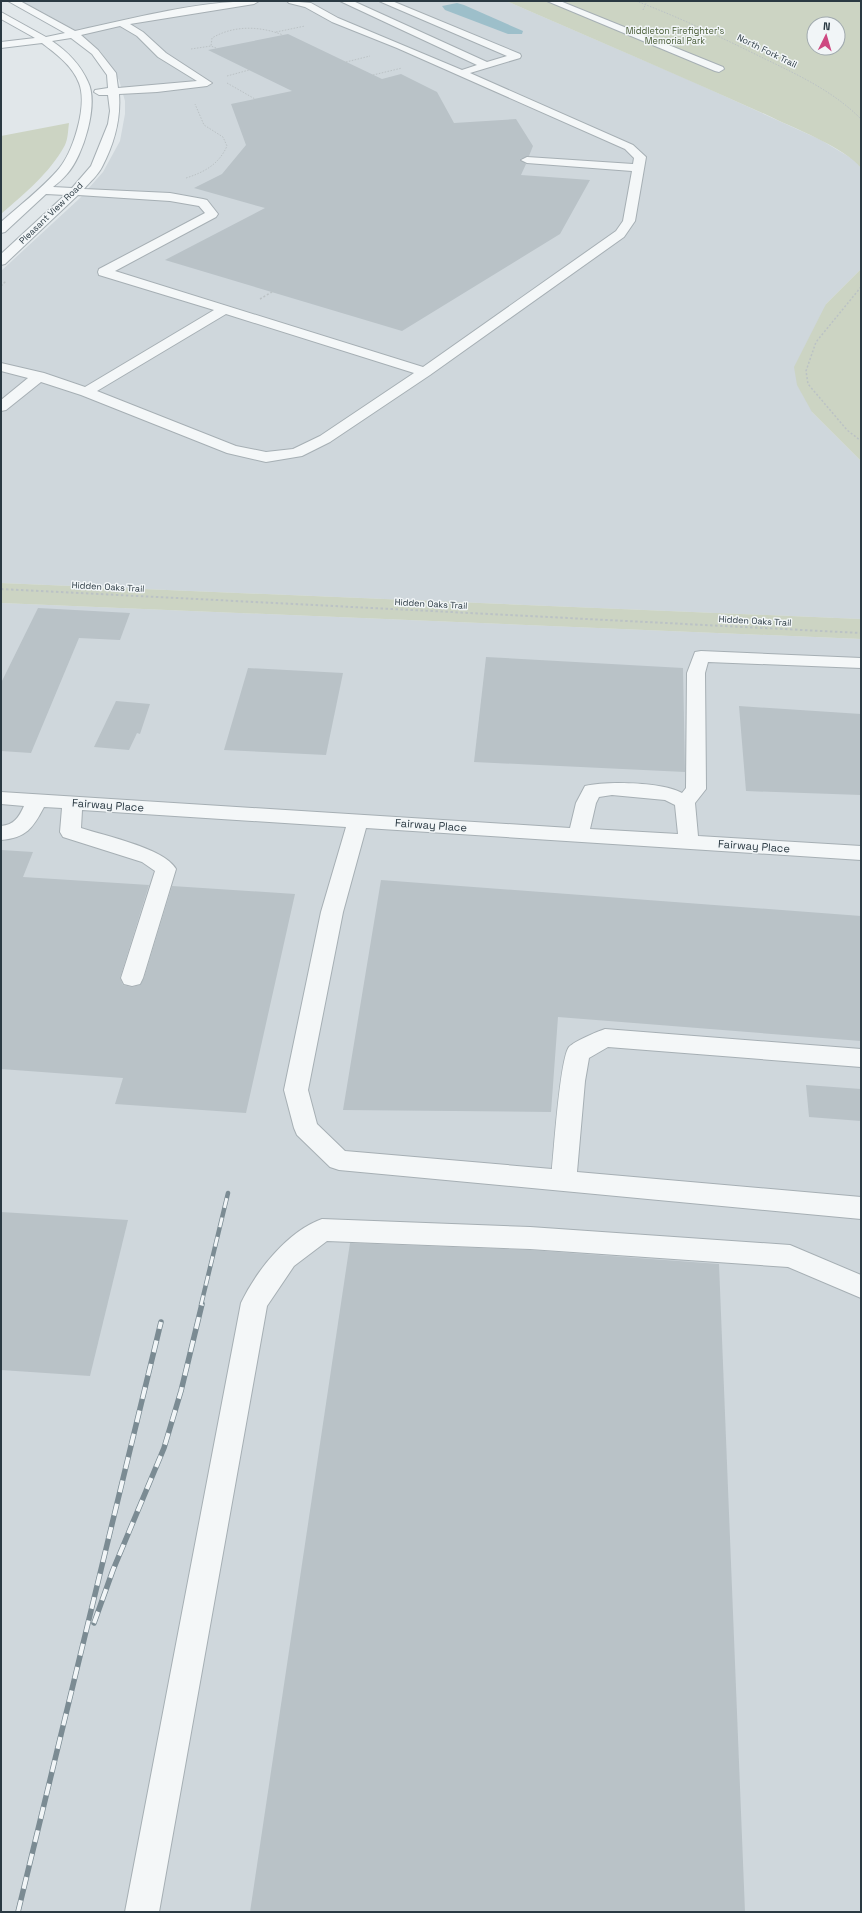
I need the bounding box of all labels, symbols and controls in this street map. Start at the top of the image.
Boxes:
north arrow [806,16,846,56]
text: N [823,19,831,33]
park label: Middleton Firefighter's Memorial Park [626,25,725,47]
street label: North Fork Trail [735,31,799,71]
street label: Pleasant View Road [17,179,86,247]
street label: Hidden Oaks Trail [71,579,145,595]
street label: Hidden Oaks Trail [394,596,468,612]
street label: Hidden Oaks Trail [718,613,792,629]
street label: Fairway Place [72,796,144,814]
street label: Fairway Place [395,816,467,834]
street label: Fairway Place [718,837,790,855]

